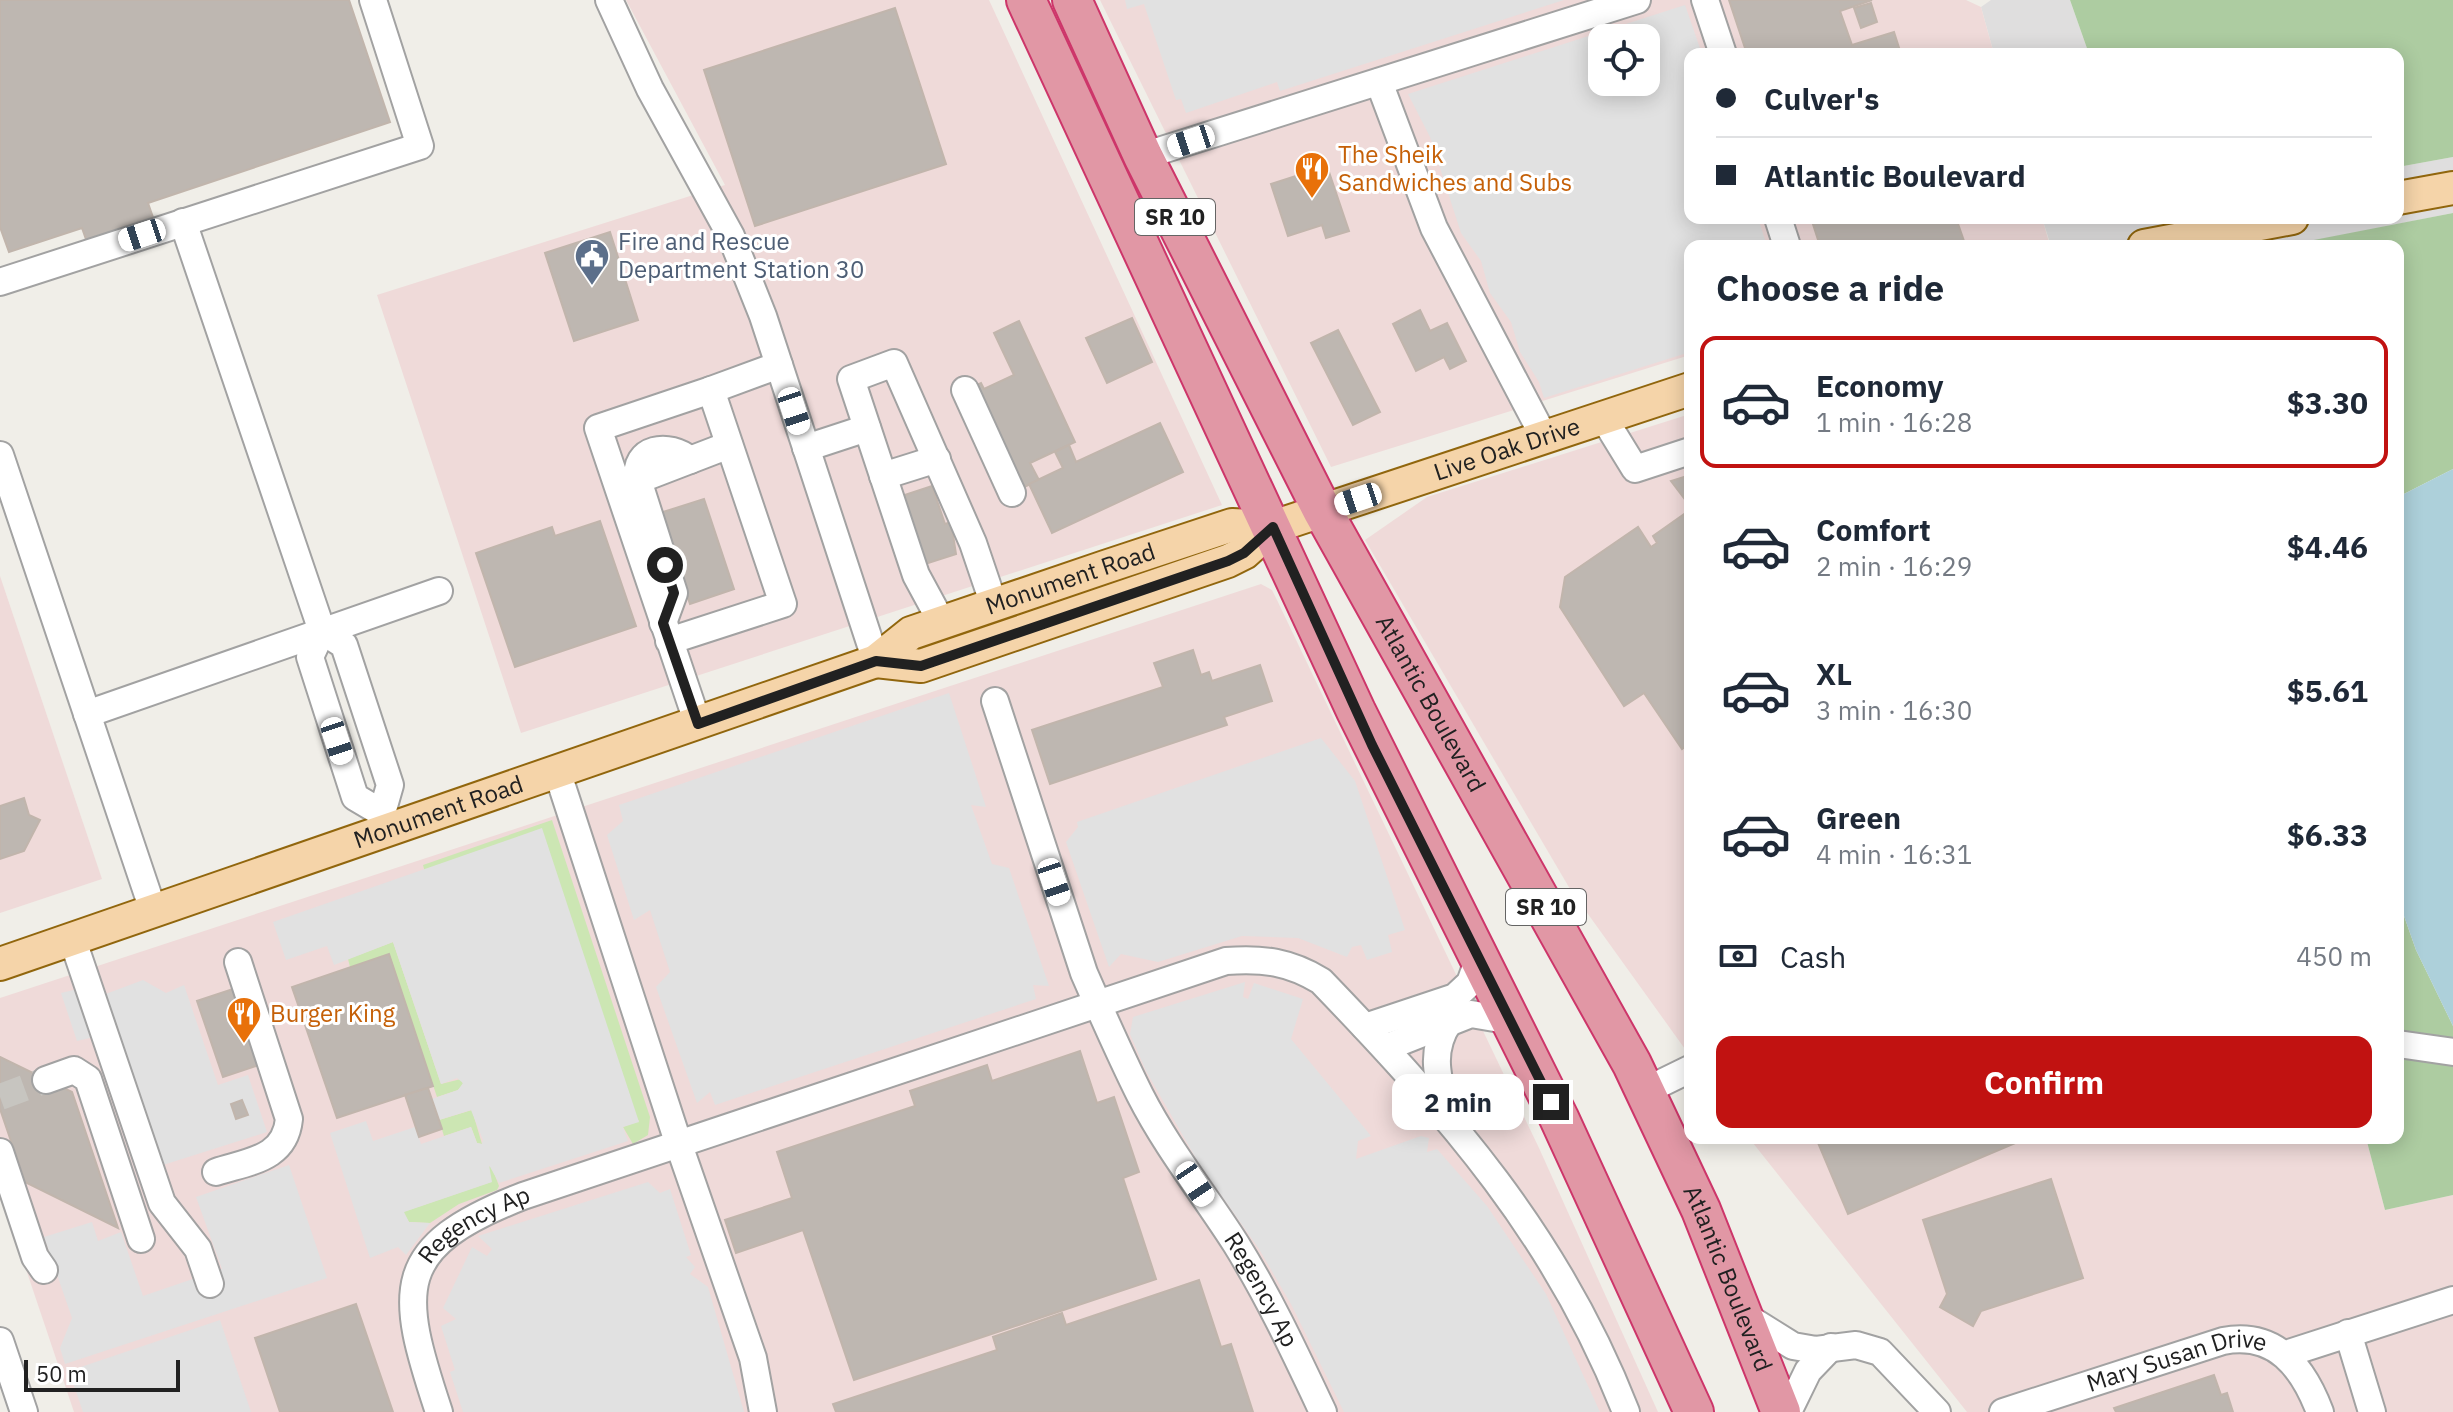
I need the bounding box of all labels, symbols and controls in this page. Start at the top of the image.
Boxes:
map controls [1588,24,1660,96]
button: locate [1588,24,1660,96]
text: Culver's [1764,79,1879,118]
car [1164,122,1218,160]
place label: The Sheik Sandwiches and Subs [1338,138,1572,198]
restaurant icon: The Sheik Sandwiches and Subs [1293,150,1331,200]
text: Atlantic Boulevard [1764,156,2026,195]
road number: SR 10 [1135,199,1215,235]
car [115,216,169,254]
place label: Fire and Rescue Department Station 30 [618,225,864,285]
public building icon: Fire and Rescue Department Station 30 [573,237,611,287]
text: Choose a ride [1716,264,1944,311]
icon: car [1720,366,1792,438]
text: Economy [1816,366,1944,405]
text: $3.30 [2287,383,2368,422]
car [775,384,813,438]
text: 1 min · 16:28 [1816,405,1972,439]
street label: Live Oak Drive [1429,409,1584,488]
car [1331,480,1385,518]
icon: car [1720,510,1792,582]
text: Comfort [1816,510,1931,549]
text: $4.46 [2287,527,2368,566]
street label: Monument Road [981,535,1159,622]
route start [647,547,683,583]
text: 2 min · 16:29 [1816,549,1972,583]
street label: Atlantic Boulevard [1369,609,1494,797]
icon: car [1720,654,1792,726]
text: XL [1816,654,1852,693]
text: $5.61 [2287,671,2368,710]
text: 3 min · 16:30 [1816,693,1972,727]
car [318,714,356,768]
street label: Monument Road [349,767,527,855]
icon: car [1720,798,1792,870]
text: Green [1816,798,1901,837]
text: $6.33 [2287,815,2368,854]
text: 4 min · 16:31 [1816,837,1972,871]
car [1035,855,1073,909]
road number: SR 10 [1506,889,1586,925]
icon: cash [1716,934,1760,978]
text: Cash [1780,937,1846,976]
text: 450 m [2296,939,2372,973]
restaurant icon: Burger King [225,995,263,1045]
place label: Burger King [270,997,396,1029]
button: Confirm [1716,1036,2372,1128]
callout: 2 min [1391,1074,1523,1130]
route end [1533,1084,1569,1120]
text: 2 min [1424,1085,1492,1119]
car [1172,1157,1218,1211]
street label: Regency Ap [410,1178,534,1269]
street label: Atlantic Boulevard [1677,1180,1780,1376]
street label: Regency Ap [1217,1225,1306,1352]
street label: Mary Susan Drive [2082,1322,2271,1399]
scale bar [24,1356,180,1392]
text: 50 m [36,1359,87,1388]

